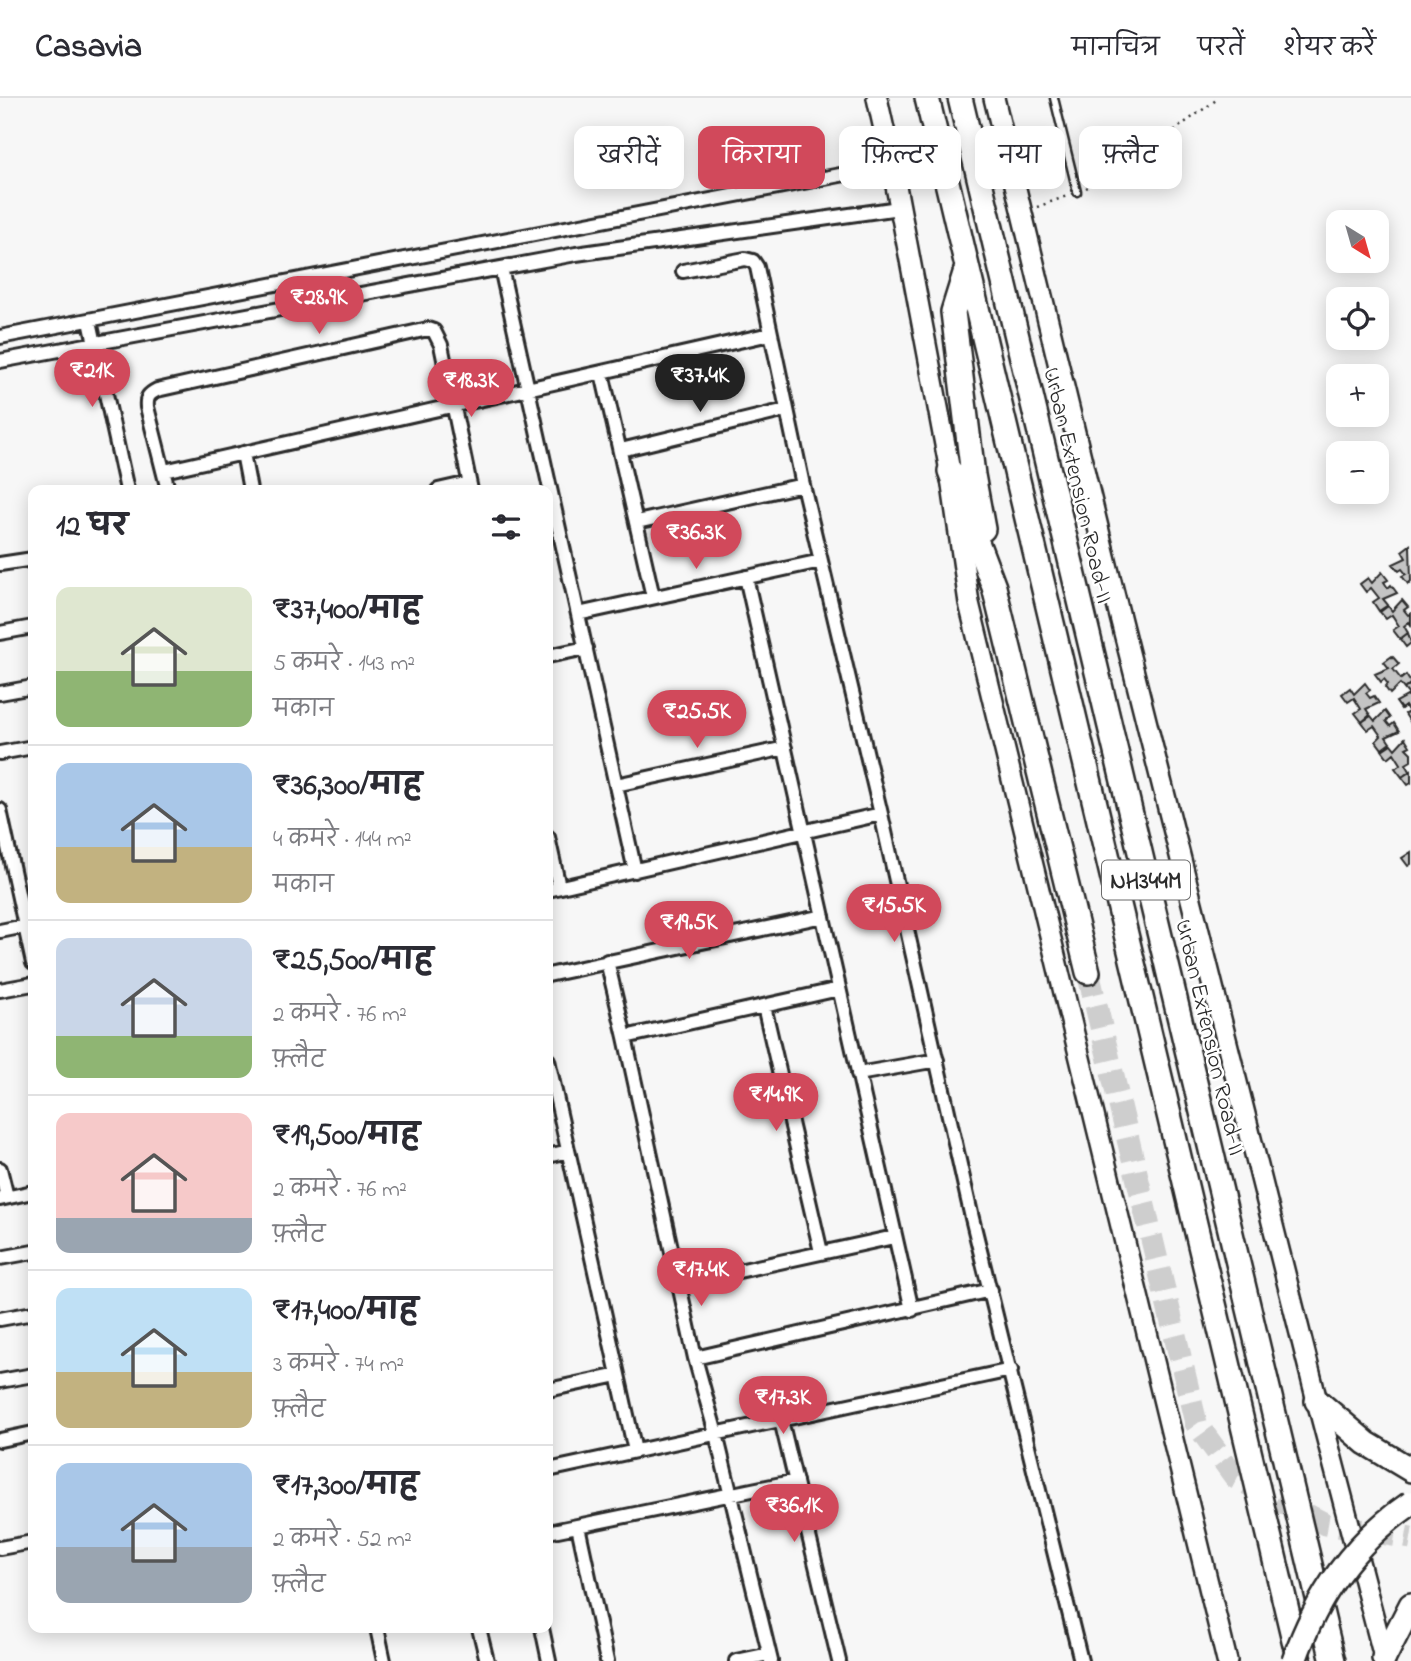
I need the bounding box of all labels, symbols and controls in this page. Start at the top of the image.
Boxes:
text: Casavia [35,24,142,72]
text: मानचित्र [1072,32,1160,67]
text: परतें [1198,32,1245,67]
text: शेयर करें [1283,32,1376,67]
chip: खरीदें [574,126,684,189]
chip: किराया [698,126,825,189]
chip: फ़िल्टर [839,126,961,189]
chip: नया [975,126,1065,189]
chip: फ़्लैट [1079,126,1182,189]
north arrow [1326,210,1390,273]
map controls [1326,210,1389,504]
pin: ₹28.9K [262,276,376,336]
text: ₹28.9K [291,282,347,315]
button: locate [1326,287,1389,350]
pin: ₹21K [51,350,133,409]
pin: ₹37.4K [643,354,757,414]
text: ₹21K [70,355,114,388]
pin: ₹18.3K [414,360,528,419]
text: ₹37.4K [671,360,729,393]
street label: Urban Extension Road-II [1032,364,1121,607]
button: + [1326,364,1389,427]
text: ₹18.3K [443,365,499,398]
button: − [1326,441,1389,504]
text: 12 घर [56,506,128,550]
icon: filters [487,508,525,546]
pin: ₹36.3K [639,512,753,571]
text: ₹36.3K [667,517,725,550]
text: ₹37,400/माह [273,589,421,633]
icon: home [112,615,196,699]
text: 5 कमरे · 143 m² [273,648,415,681]
pin: ₹25.5K [640,690,754,750]
text: मकान [273,694,334,727]
text: ₹25.5K [663,696,731,729]
text: ₹36,300/माह [273,765,422,809]
icon: home [112,791,196,875]
text: 4 कमरे · 144 m² [273,824,411,857]
road number: NH344M [1102,860,1190,900]
text: मकान [273,870,334,903]
pin: ₹15.5K [837,884,951,944]
text: ₹15.5K [862,890,926,923]
pin: ₹19.5K [632,902,746,961]
text: ₹19.5K [660,907,718,940]
street label: Urban Extension Road-II [1164,916,1253,1159]
text: ₹25,500/माह [273,940,433,984]
icon: home [112,966,196,1050]
text: 2 कमरे · 76 m² [273,999,407,1032]
text: फ़्लैट [273,1045,325,1078]
pin: ₹14.9K [719,1074,833,1133]
text: ₹14.9K [749,1079,803,1112]
text: ₹19,500/माह [273,1115,420,1159]
icon: home [112,1141,196,1225]
text: 2 कमरे · 76 m² [273,1174,407,1207]
text: फ़्लैट [273,1220,325,1253]
pin: ₹17.4K [644,1248,758,1308]
text: ₹17.4K [673,1254,729,1287]
text: ₹17,400/माह [273,1290,418,1334]
icon: home [112,1316,196,1400]
text: 3 कमरे · 74 m² [273,1349,404,1382]
pin: ₹17.3K [726,1376,840,1436]
text: ₹17.3K [755,1382,811,1415]
text: फ़्लैट [273,1395,325,1428]
text: ₹17,300/माह [273,1465,418,1509]
pin: ₹36.1K [737,1484,851,1544]
text: ₹36.1K [766,1490,822,1523]
icon: home [112,1491,196,1575]
text: 2 कमरे · 52 m² [273,1524,412,1557]
text: फ़्लैट [273,1570,325,1603]

